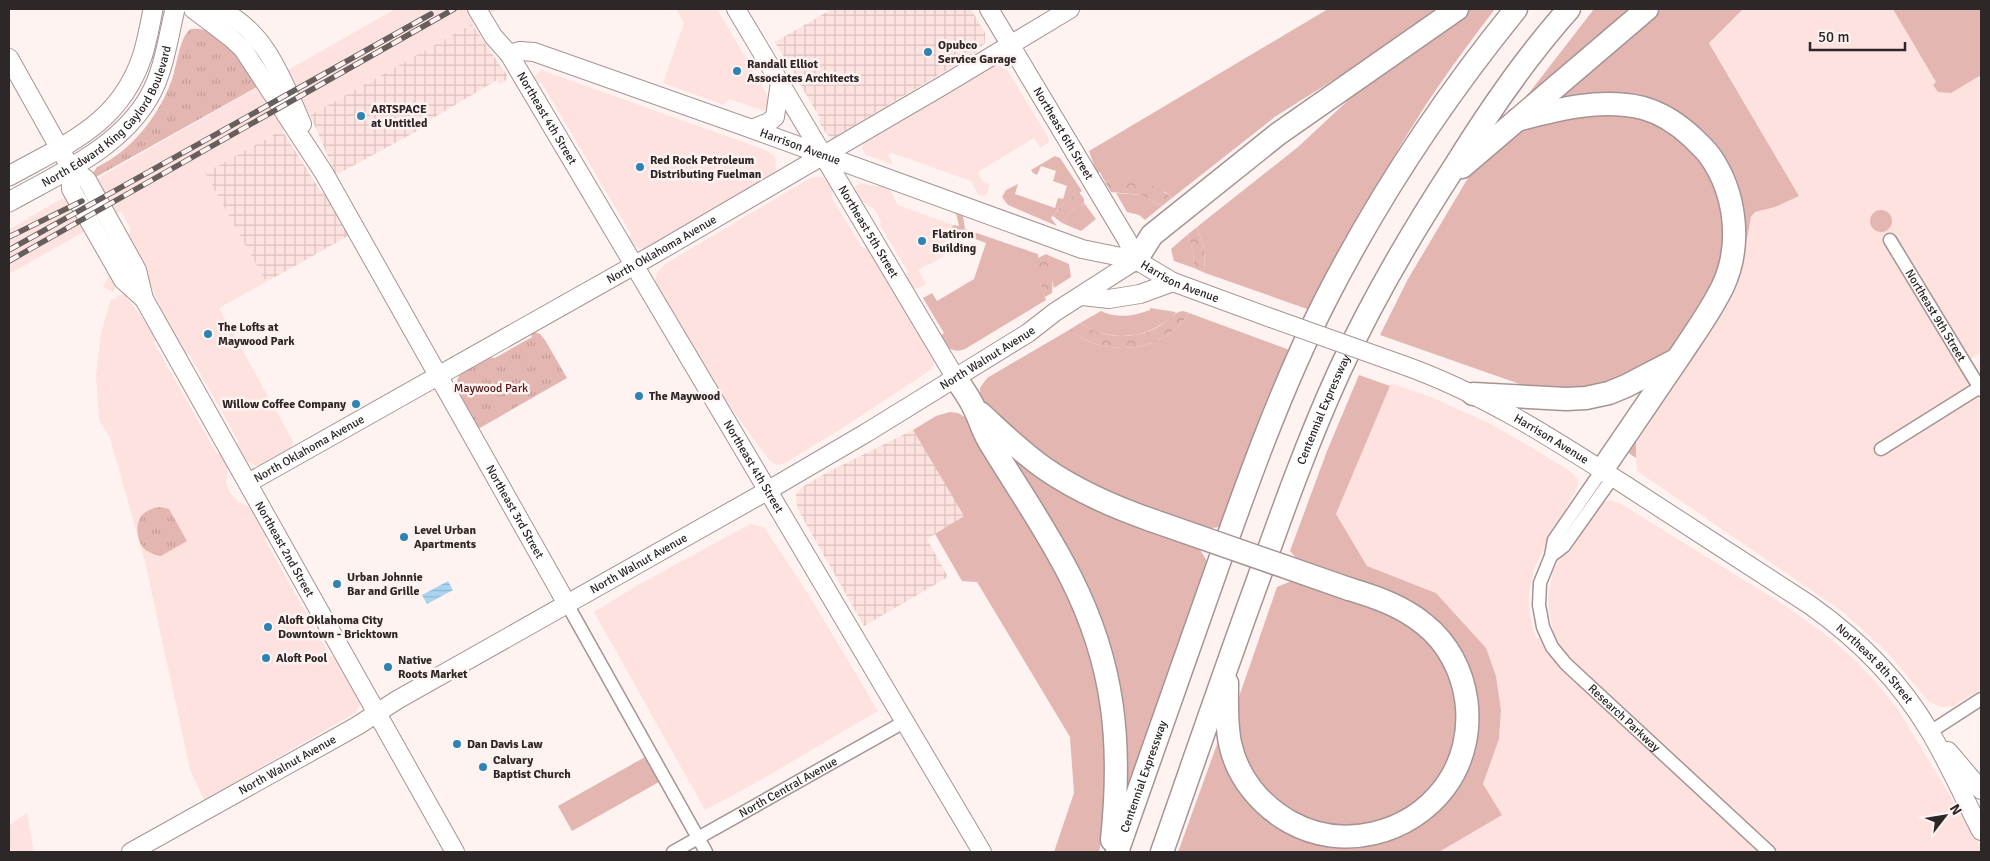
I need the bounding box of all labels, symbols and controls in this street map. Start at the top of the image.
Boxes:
scale bar [1810,20,1905,52]
text: 50 m [1818,28,1849,46]
place label: Opubco Service Garage [938,38,1016,67]
street label: North Edward King Gaylord Boulevard [39,44,174,190]
marker: Opubco Service Garage [922,46,934,58]
place label: Randall Elliot Associates Architects [747,57,860,86]
marker: Randall Elliot Associates Architects [731,65,743,77]
street label: Northeast 4th Street [514,69,580,167]
street label: Northeast 6th Street [1030,84,1097,182]
place label: ARTSPACE at Untitled [371,102,428,131]
marker: ARTSPACE at Untitled [355,110,367,122]
street label: Harrison Avenue [758,125,843,168]
place label: Red Rock Petroleum Distributing Fuelman [650,153,762,182]
marker: Red Rock Petroleum Distributing Fuelman [634,161,646,173]
street label: Northeast 5th Street [835,183,902,281]
street label: North Oklahoma Avenue [604,212,719,287]
place label: Flatiron Building [932,227,977,256]
marker: Flatiron Building [916,235,928,247]
street label: Harrison Avenue [1138,257,1221,306]
street label: Northeast 9th Street [1902,266,1969,364]
place label: The Lofts at Maywood Park [218,320,295,349]
street label: North Walnut Avenue [937,323,1038,393]
marker: The Lofts at Maywood Park [202,328,214,340]
street label: Centennial Expressway [1294,352,1354,467]
park label: Maywood Park [454,381,528,396]
place label: The Maywood [649,389,721,404]
marker: The Maywood [633,390,645,402]
place label: Willow Coffee Company [222,397,346,412]
marker: Willow Coffee Company [350,398,362,410]
street label: Harrison Avenue [1511,411,1592,467]
street label: North Oklahoma Avenue [251,412,367,486]
street label: Northeast 4th Street [720,417,787,516]
street label: Northeast 3rd Street [483,462,547,561]
street label: Northeast 2nd Street [252,499,317,600]
place label: Level Urban Apartments [414,523,477,552]
street label: North Walnut Avenue [587,530,690,597]
marker: Level Urban Apartments [398,531,410,543]
place label: Urban Johnnie Bar and Grille [347,570,423,599]
marker: Urban Johnnie Bar and Grille [331,578,343,590]
place label: Aloft Oklahoma City Downtown - Bricktown [278,613,399,642]
street label: Northeast 8th Street [1833,620,1916,706]
marker: Aloft Oklahoma City Downtown - Bricktown [262,621,274,633]
place label: Aloft Pool [276,651,328,666]
marker: Aloft Pool [260,652,272,664]
place label: Native Roots Market [398,653,468,682]
marker: Native Roots Market [382,661,394,673]
street label: Research Parkway [1585,681,1664,755]
street label: Centennial Expressway [1117,718,1170,835]
street label: North Walnut Avenue [236,732,339,798]
place label: Dan Davis Law [467,737,543,752]
marker: Dan Davis Law [451,738,463,750]
place label: Calvary Baptist Church [493,753,571,782]
street label: North Central Avenue [736,754,840,821]
marker: Calvary Baptist Church [477,761,489,773]
north arrow [1920,791,1970,841]
text: N [1946,801,1966,818]

